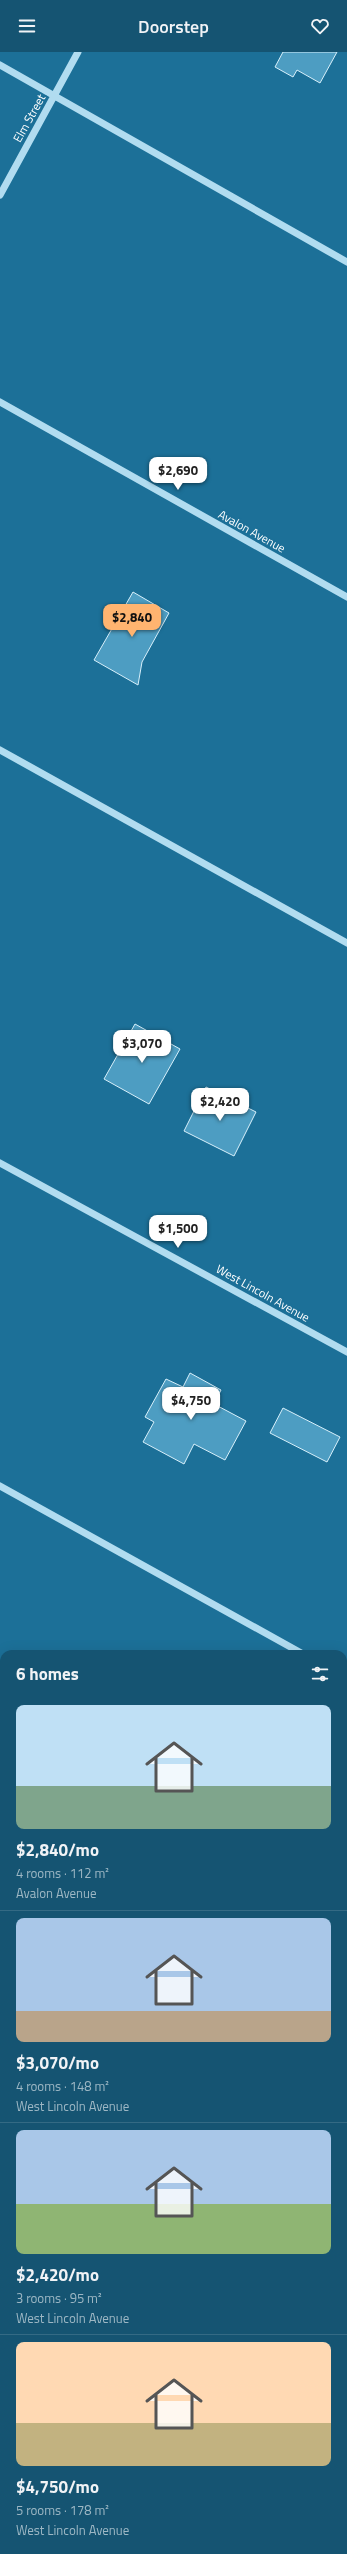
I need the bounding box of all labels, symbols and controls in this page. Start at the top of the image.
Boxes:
text: Doorstep [138,13,209,40]
icon: menu [16,15,38,37]
icon: heart [309,15,331,37]
street label: Elm Street [8,90,51,146]
pin: $2,690 [145,457,211,491]
text: $2,690 [158,460,198,480]
street label: Avalon Avenue [215,505,289,557]
pin: $2,840 [99,604,165,638]
text: $2,840 [112,607,152,627]
pin: $3,070 [109,1030,175,1064]
text: $3,070 [122,1033,162,1053]
pin: $2,420 [187,1088,253,1122]
text: $2,420 [200,1091,240,1111]
pin: $1,500 [145,1215,211,1249]
text: $1,500 [158,1218,198,1238]
street label: West Lincoln Avenue [213,1259,313,1327]
pin: $4,750 [158,1387,224,1421]
text: $4,750 [171,1390,211,1410]
text: 6 homes [16,1661,79,1687]
icon: filters [309,1663,331,1685]
icon: home [138,1731,210,1803]
text: $2,840/mo [16,1837,99,1863]
text: 4 rooms · 112 m² [16,1863,109,1883]
text: Avalon Avenue [16,1883,97,1903]
icon: home [138,1944,210,2016]
text: $3,070/mo [16,2050,99,2076]
text: 4 rooms · 148 m² [16,2076,109,2096]
text: West Lincoln Avenue [16,2096,129,2116]
icon: home [138,2156,210,2228]
text: $2,420/mo [16,2262,99,2288]
text: 3 rooms · 95 m² [16,2288,102,2308]
text: West Lincoln Avenue [16,2308,129,2328]
icon: home [138,2368,210,2440]
text: $4,750/mo [16,2474,99,2500]
text: 5 rooms · 178 m² [16,2500,109,2520]
text: West Lincoln Avenue [16,2520,129,2540]

